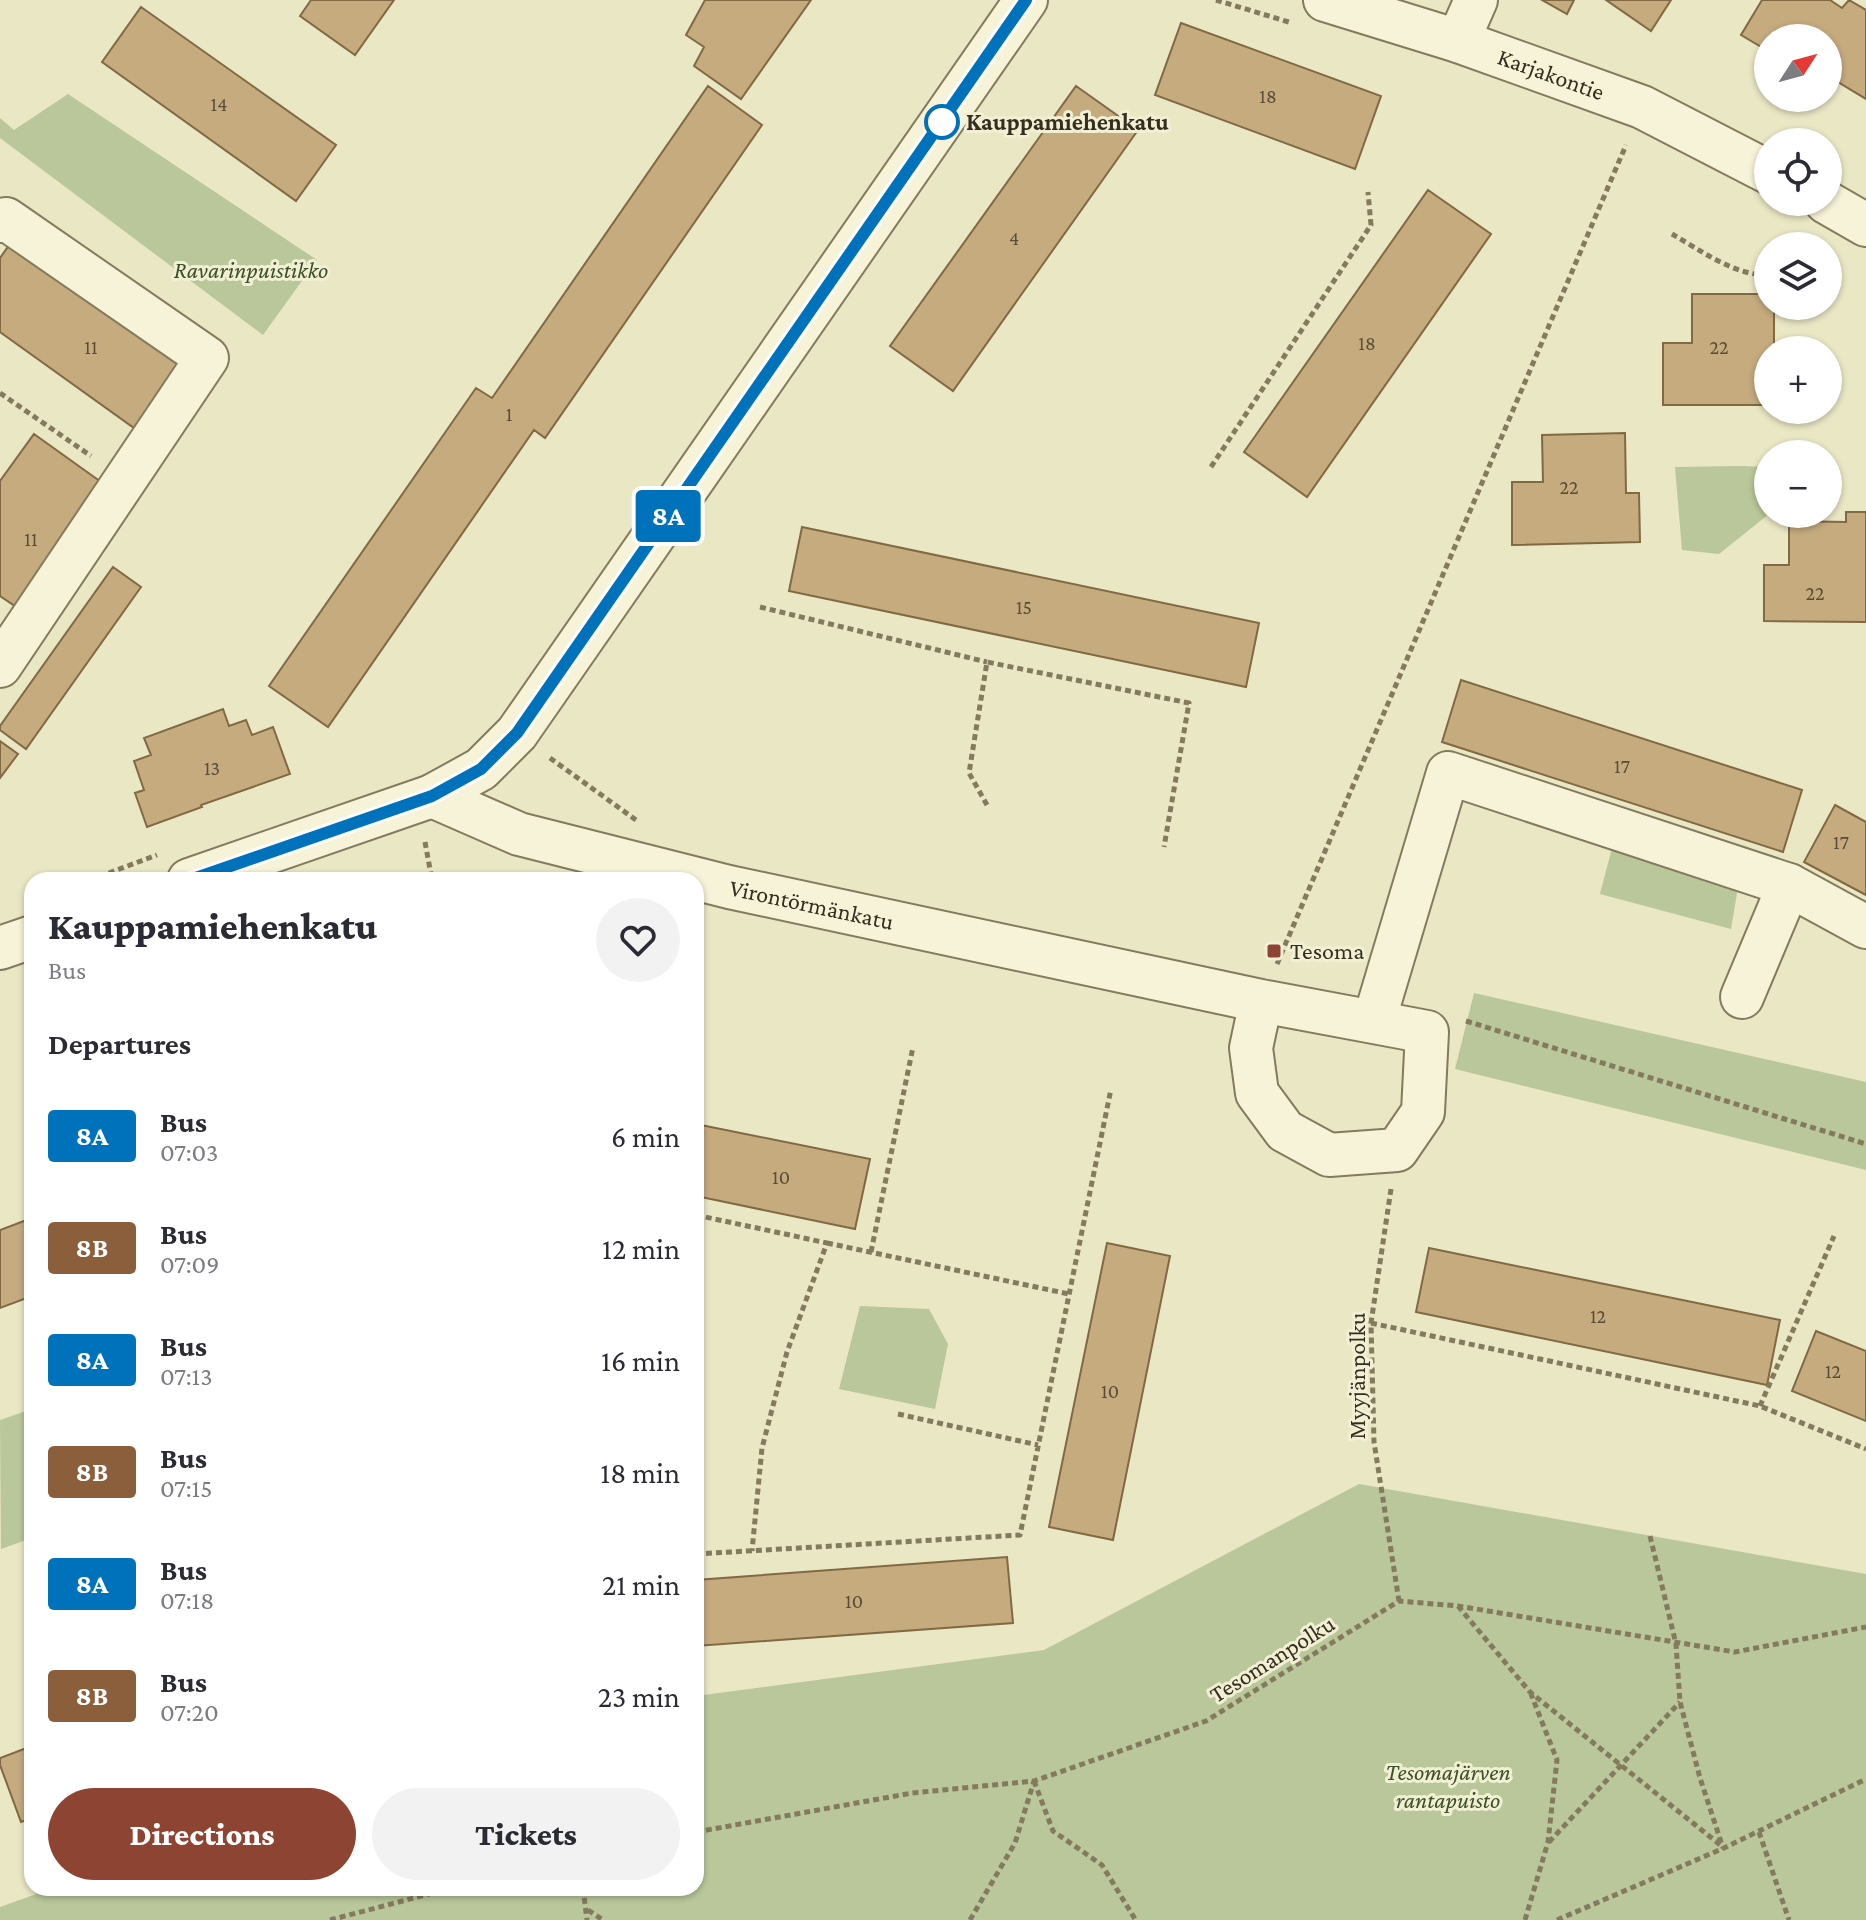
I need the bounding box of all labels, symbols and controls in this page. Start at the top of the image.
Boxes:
north arrow [1754,24,1842,112]
map controls [1754,24,1842,528]
street label: Karjakontie [1494,42,1608,105]
house number: 18 [1259,85,1277,107]
house number: 14 [211,93,227,115]
marker: Kauppamiehenkatu [925,105,959,139]
place label: Kauppamiehenkatu [966,108,1169,135]
button: locate [1754,128,1842,216]
house number: 4 [1009,227,1019,249]
button: layers [1754,232,1842,320]
park label: Ravarinpuistikko [174,256,328,283]
house number: 18 [1358,332,1376,354]
house number: 11 [84,336,98,358]
house number: 22 [1710,336,1728,358]
button: + [1754,336,1842,424]
house number: 1 [506,403,512,425]
button: − [1754,440,1842,528]
house number: 22 [1560,476,1578,498]
line badge: 8A [632,490,704,542]
text: 8A [652,500,684,531]
house number: 11 [24,528,38,550]
house number: 22 [1806,582,1824,604]
house number: 15 [1016,596,1032,618]
house number: 17 [1614,755,1630,777]
house number: 13 [204,757,220,779]
house number: 17 [1833,831,1849,853]
street label: Virontörmänkatu [727,874,896,935]
button: heart [596,898,680,982]
text: Kauppamiehenkatu [48,905,377,947]
place label: Tesoma [1290,937,1364,964]
marker: Tesoma [1265,942,1283,960]
text: Bus [48,956,86,985]
text: Departures [48,1027,191,1060]
text: Bus [160,1105,207,1138]
text: 8A [76,1120,108,1151]
text: 6 min [611,1120,680,1153]
text: 07:03 [160,1138,218,1167]
house number: 10 [772,1166,790,1188]
text: Bus [160,1217,207,1250]
text: 8B [76,1232,108,1263]
text: 12 min [602,1232,680,1265]
text: 07:09 [160,1250,220,1279]
house number: 12 [1590,1305,1606,1327]
street label: Myyjänpolku [1343,1312,1370,1440]
text: Bus [160,1329,207,1362]
text: 8A [76,1344,108,1375]
text: 16 min [601,1344,680,1377]
house number: 12 [1825,1360,1841,1382]
text: 07:13 [160,1362,213,1391]
house number: 10 [1101,1380,1119,1402]
text: Bus [160,1441,207,1474]
text: 8B [76,1456,108,1487]
text: 18 min [600,1456,680,1489]
text: 07:15 [160,1474,213,1503]
text: Bus [160,1553,207,1586]
text: 8A [76,1568,108,1599]
text: 21 min [602,1568,680,1601]
text: 07:18 [160,1586,214,1615]
house number: 10 [845,1590,863,1612]
street label: Tesomanpolku [1204,1609,1339,1708]
text: Bus [160,1665,207,1698]
text: 8B [76,1680,108,1711]
text: 23 min [598,1680,680,1713]
text: 07:20 [160,1698,219,1727]
park label: Tesomajärven rantapuisto [1385,1758,1511,1813]
button: Directions [48,1788,356,1880]
button: Tickets [372,1788,680,1880]

